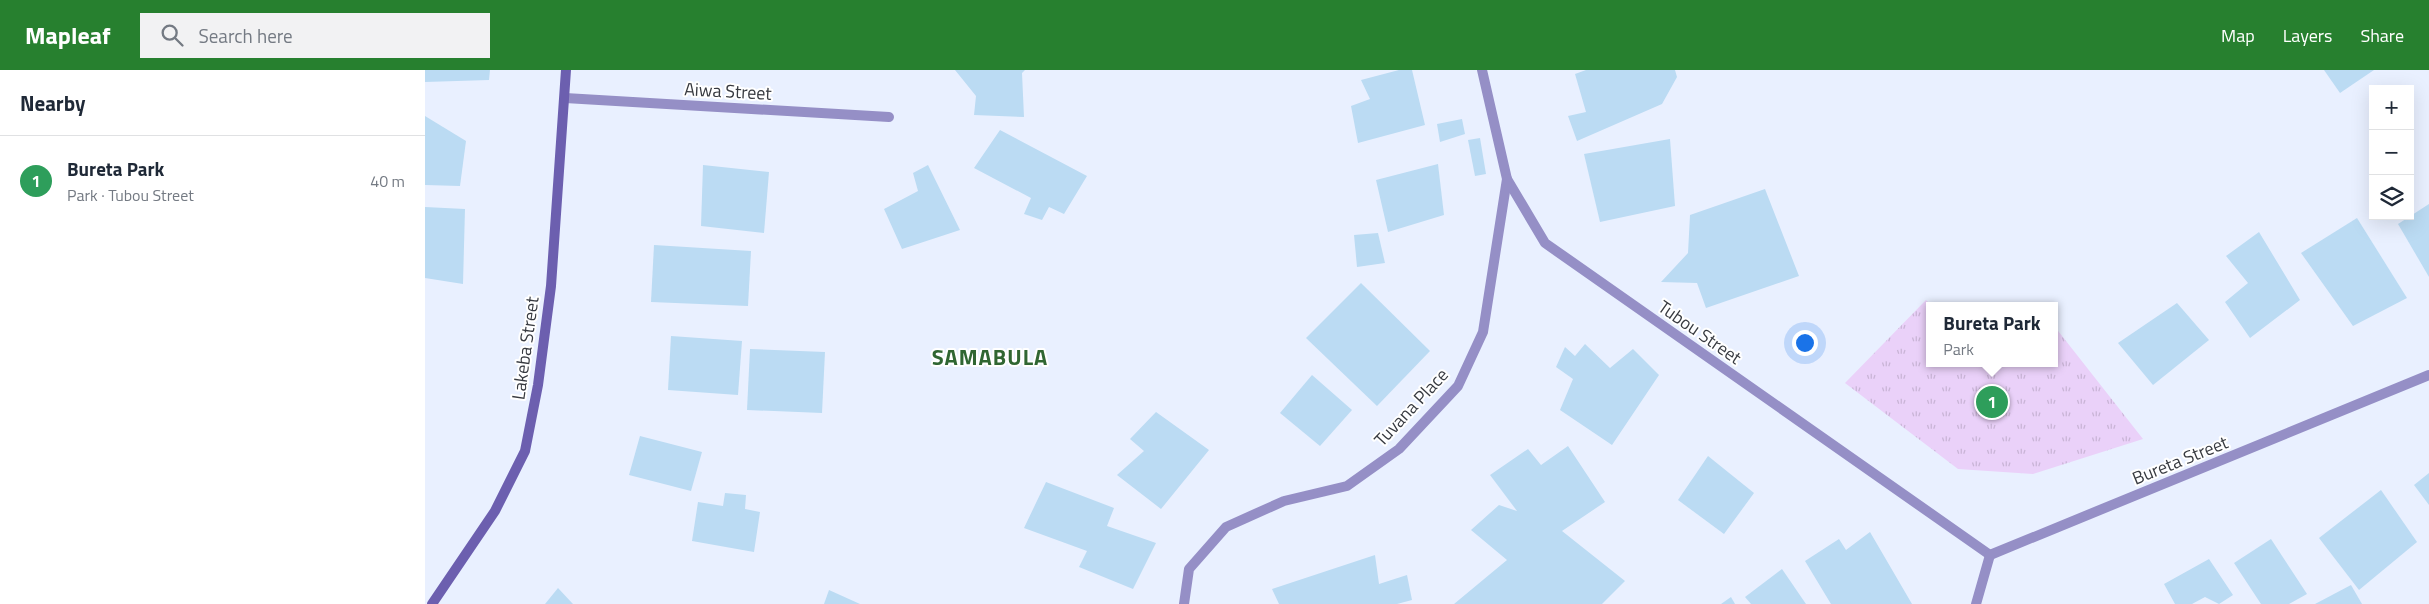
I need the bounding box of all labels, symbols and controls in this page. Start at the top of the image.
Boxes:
search box [140,13,490,58]
text: Mapleaf [25,17,110,53]
icon: search [158,21,186,49]
text: Search here [198,21,293,50]
text: Map [2221,22,2255,49]
text: Layers [2283,22,2332,49]
text: Share [2360,22,2404,49]
street label: Aiwa Street [684,75,773,107]
map controls [2369,85,2414,220]
button: + [2369,85,2414,130]
text: Nearby [20,87,85,119]
button: − [2369,130,2414,175]
text: Bureta Park [67,154,164,183]
text: 1 [32,169,40,193]
text: 40 m [370,169,405,193]
button: layers [2369,175,2414,220]
text: Park · Tubou Street [67,183,194,207]
street label: Tubou Street [1653,293,1748,371]
street label: Lakeba Street [504,294,546,401]
popup [1926,302,2058,367]
text: Bureta Park [1943,308,2041,337]
your location [1792,330,1818,356]
text: Park [1943,337,1974,361]
district label: SAMABULA [932,340,1048,374]
street label: Tuvana Place [1368,362,1454,452]
pin: 1 [1976,383,2008,421]
street label: Bureta Street [2128,428,2233,492]

